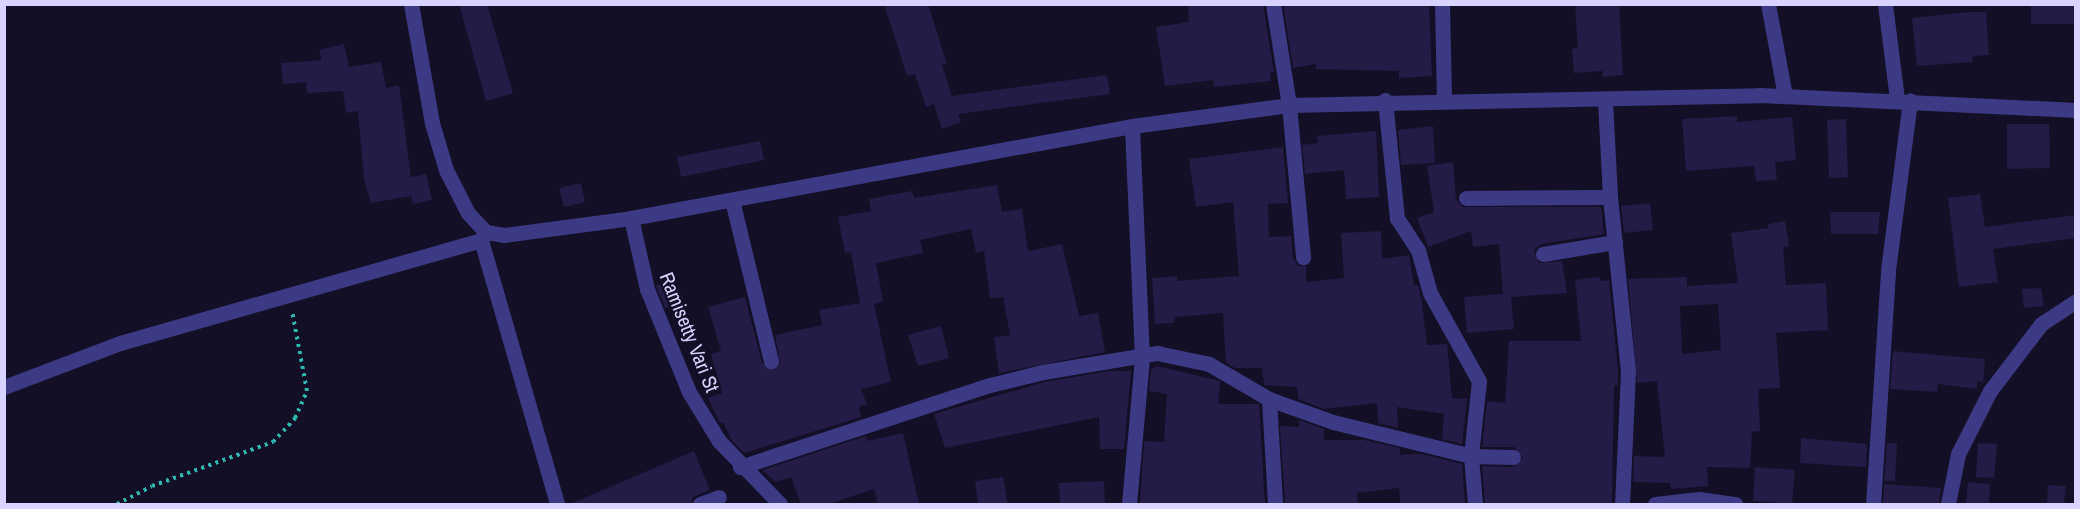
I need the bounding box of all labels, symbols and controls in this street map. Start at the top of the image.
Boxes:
street label: Ramisetty Vari St [655,268,725,396]

